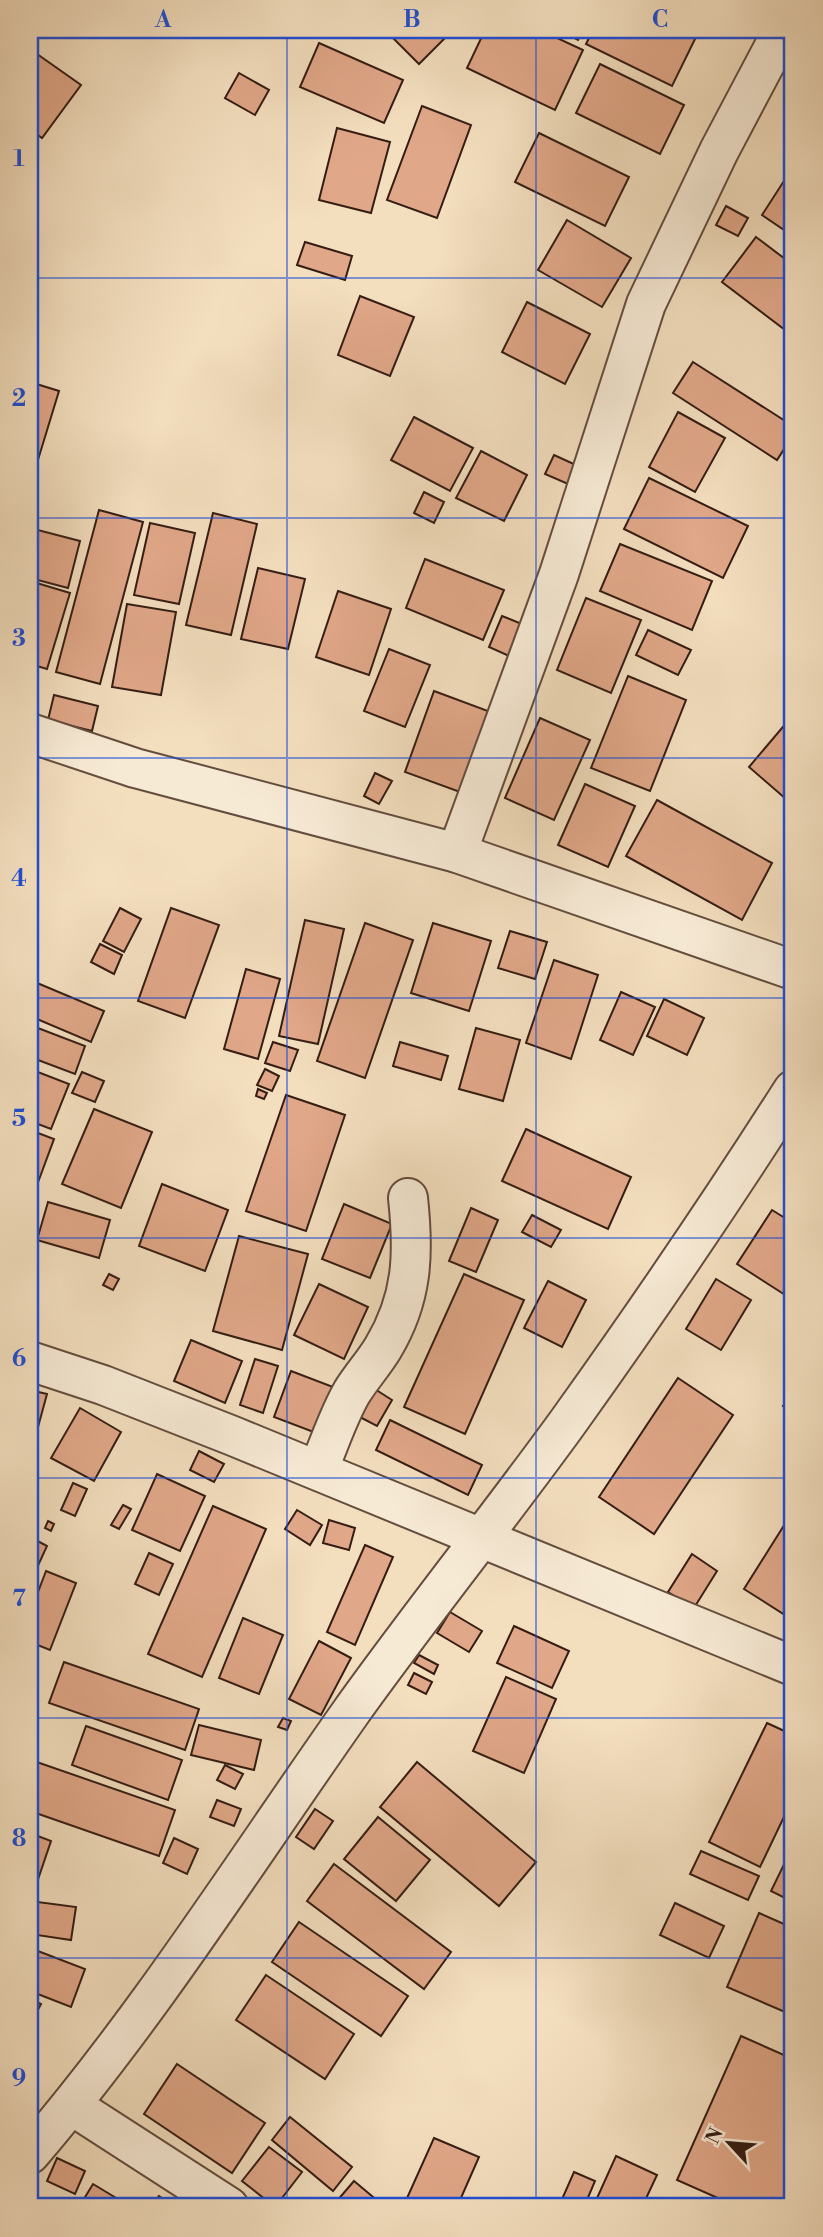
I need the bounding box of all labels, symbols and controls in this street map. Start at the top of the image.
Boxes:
text: A [154,6,172,34]
text: B [403,6,421,34]
text: C [652,6,668,34]
text: 1 [13,145,25,173]
text: 2 [12,385,26,413]
text: 3 [12,625,26,653]
text: 4 [11,865,27,893]
text: 5 [12,1105,26,1133]
text: 6 [12,1345,26,1373]
text: 7 [12,1585,26,1613]
text: 8 [12,1825,26,1853]
text: 9 [12,2065,26,2093]
north arrow [694,2108,764,2178]
text: N [701,2124,729,2148]

